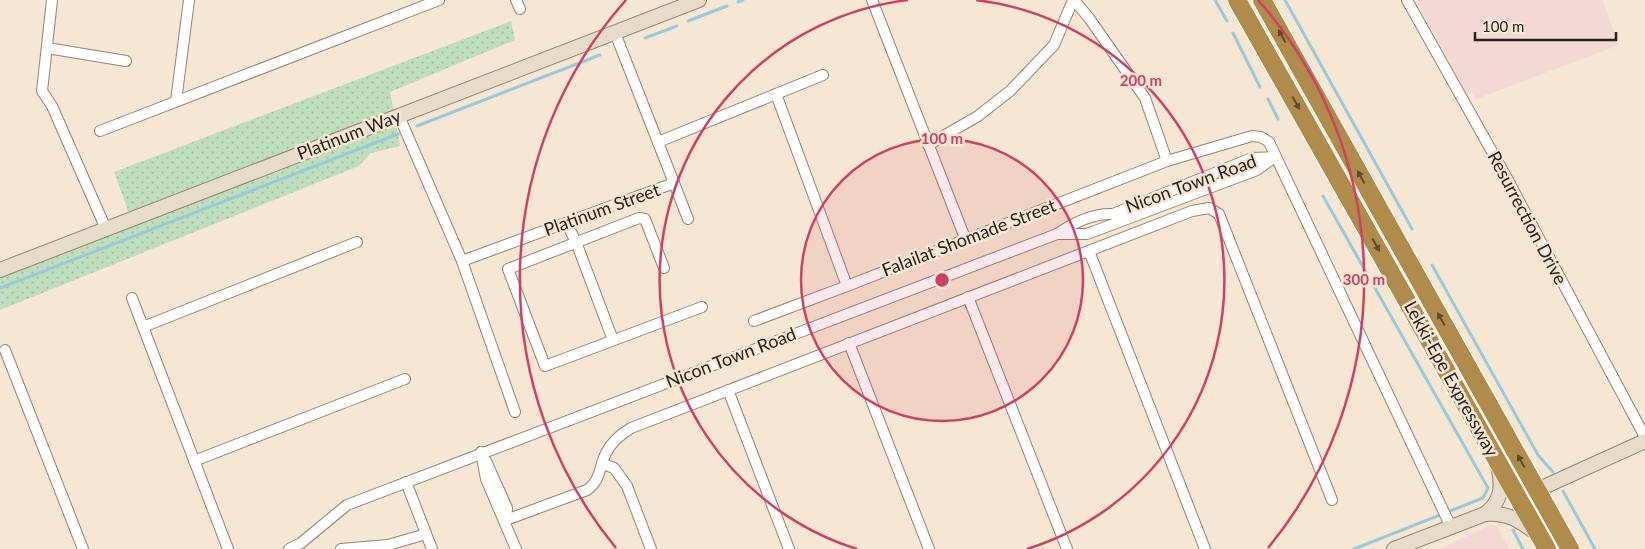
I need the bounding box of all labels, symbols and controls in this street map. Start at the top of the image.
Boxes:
scale bar [1475,10,1616,42]
text: 100 m [1482,17,1524,35]
one-way arrow [1277,29,1286,42]
text: 200 m [1120,71,1162,89]
one-way arrow [1291,97,1300,110]
street label: Platinum Way [293,104,405,164]
text: 100 m [921,129,963,147]
street label: Resurrection Drive [1483,147,1572,288]
street label: Nicon Town Road [1122,149,1259,217]
one-way arrow [1357,171,1366,184]
street label: Platinum Street [541,178,663,240]
street label: Falailat Shomade Street [878,194,1059,280]
one-way arrow [1371,238,1380,251]
text: 300 m [1343,270,1385,288]
centre of rings [933,271,951,289]
street label: Lekki-Epe Expressway [1400,297,1504,461]
one-way arrow [1437,312,1445,326]
street label: Nicon Town Road [662,322,799,392]
one-way arrow [1516,454,1525,467]

